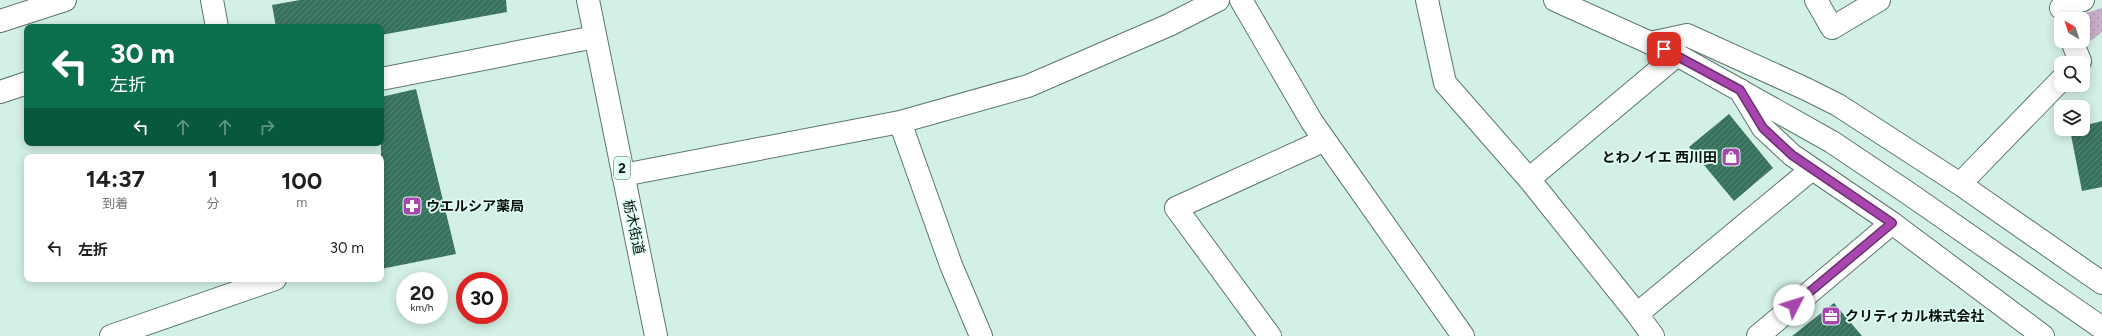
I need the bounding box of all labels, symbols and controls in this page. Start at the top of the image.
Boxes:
north arrow [2054,12,2090,48]
map controls [2054,12,2090,136]
pin [1647,32,1681,66]
text: 30 m [110,36,175,70]
icon: arrive [1653,38,1675,60]
icon: left [44,40,96,92]
button: search [2054,56,2090,92]
text: 左折 [110,74,146,96]
button: layers [2054,100,2090,136]
icon: left [130,116,152,138]
icon: ahead [172,116,194,138]
icon: ahead [214,116,236,138]
icon: right [256,116,278,138]
shop icon: とわノイエ 西川田 [1720,146,1742,168]
place label: とわノイエ 西川田 [1602,149,1717,166]
road number: 2 [614,157,630,179]
text: 14:37 [86,164,145,193]
text: 1 [208,164,218,193]
text: 100 [281,166,322,195]
text: m [296,195,307,210]
pharmacy icon: ウエルシア薬局 [401,195,423,217]
text: 到着 [102,196,128,211]
text: 分 [206,196,220,211]
place label: ウエルシア薬局 [426,198,524,215]
street label: 栃木街道 [619,198,648,256]
icon: left [44,237,66,259]
text: 30 m [330,239,364,257]
text: 左折 [78,241,108,259]
speed limit sign: 30 [456,272,508,324]
text: 20 [410,281,434,305]
position arrow [1773,284,1815,326]
text: km/h [411,301,433,314]
office icon: クリティカル株式会社 [1820,305,1842,327]
place label: クリティカル株式会社 [1845,308,1984,325]

